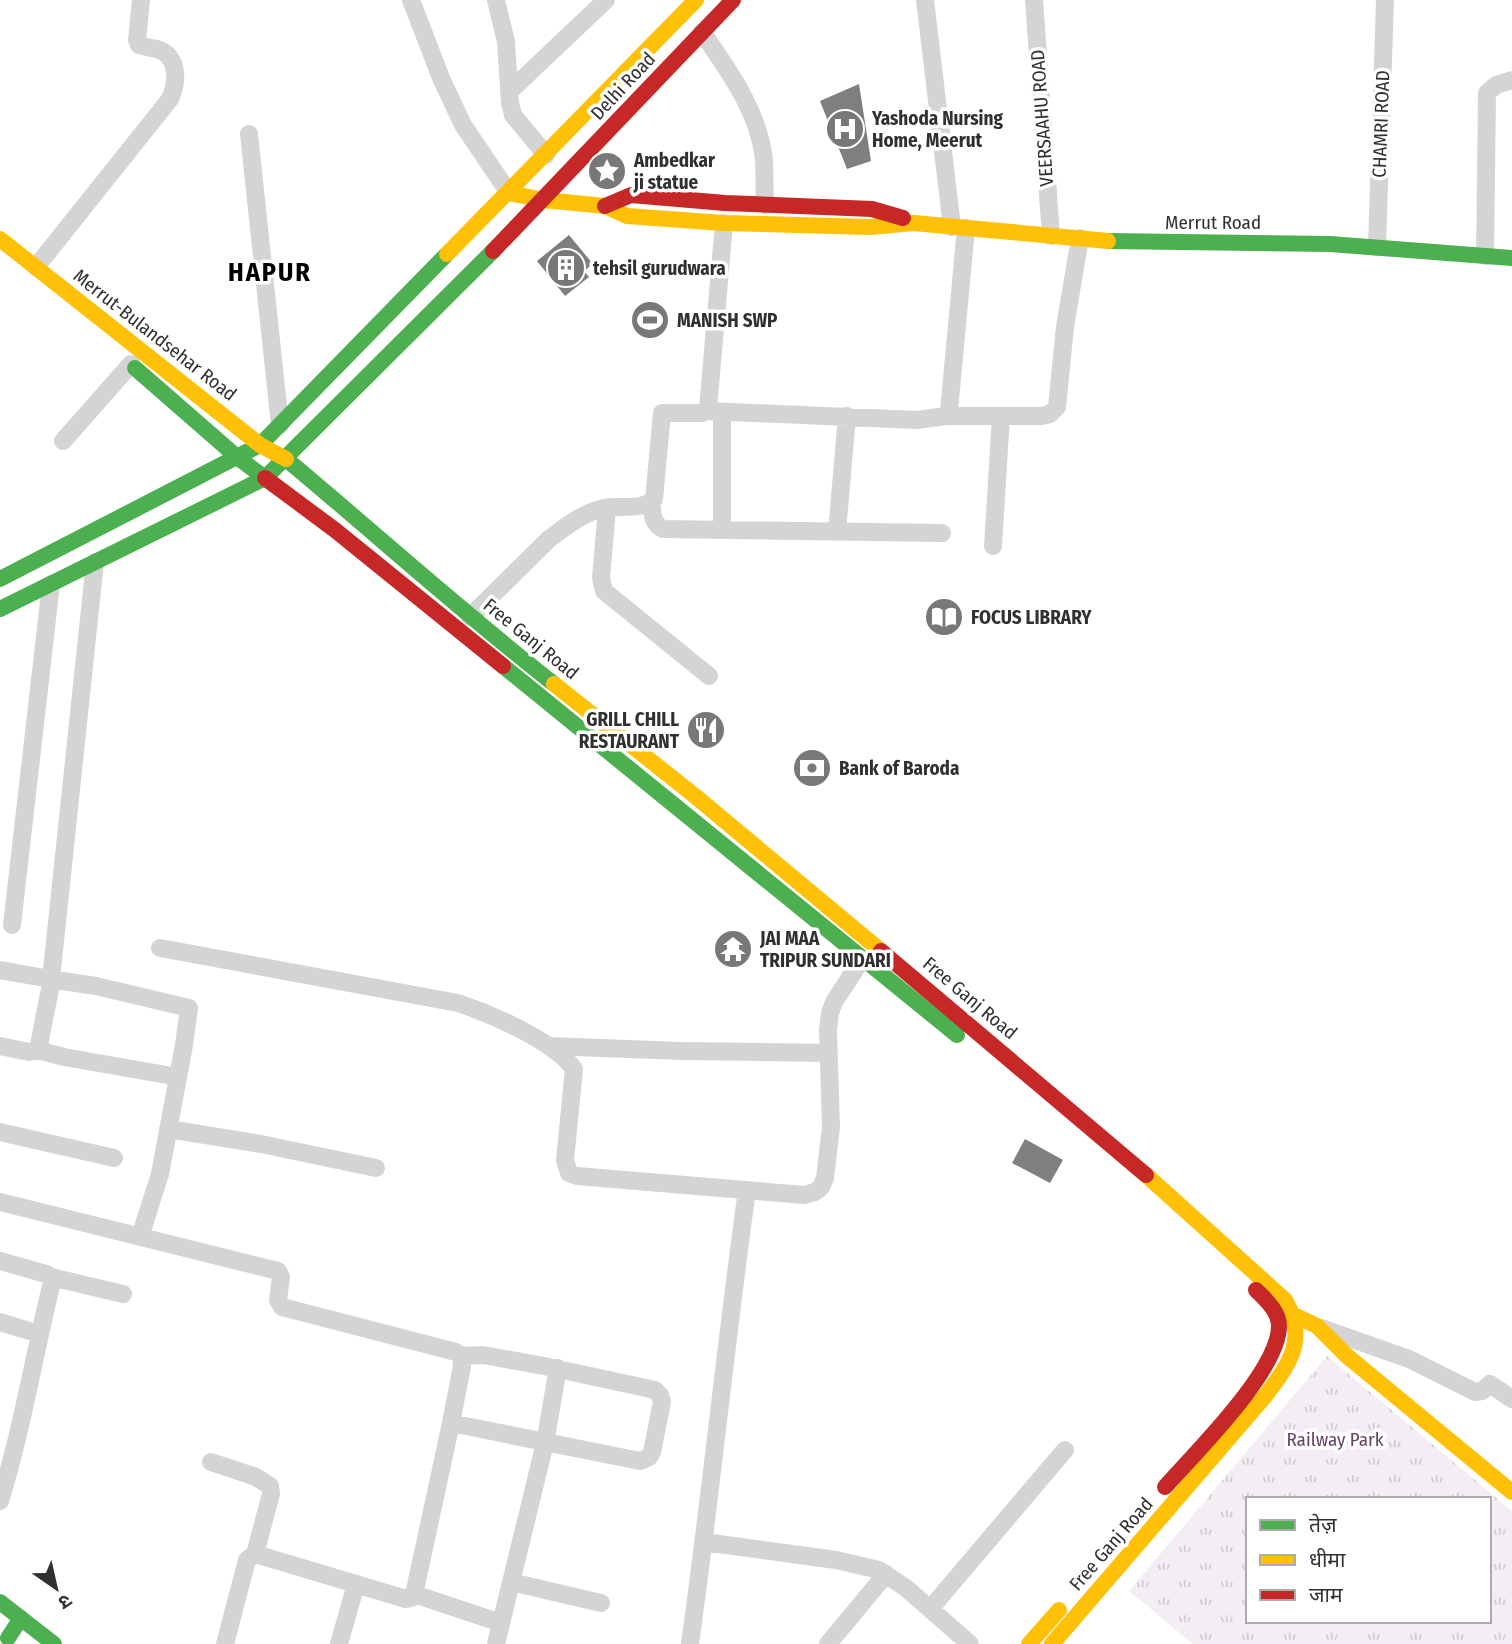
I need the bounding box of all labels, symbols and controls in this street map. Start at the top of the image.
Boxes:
street label: Delhi Road [586,47,660,125]
street label: VEERSAAHU ROAD [1026,49,1058,187]
street label: CHAMRI ROAD [1368,70,1394,178]
place label: Yashoda Nursing Home, Meerut [871,107,1003,152]
hospital icon: Yashoda Nursing Home, Meerut [824,108,866,150]
place label: Ambedkar ji statue [633,149,716,194]
place icon: Ambedkar ji statue [586,150,628,192]
street label: Merrut Road [1165,211,1261,234]
building icon: tehsil gurudwara [545,247,587,289]
district label: HAPUR [228,257,312,288]
place label: tehsil gurudwara [593,257,726,280]
street label: Merrut-Bulandsehar Road [69,264,241,406]
sports icon: MANISH SWP [629,299,671,341]
place label: MANISH SWP [677,309,778,332]
street label: Free Ganj Road [479,594,583,684]
library icon: FOCUS LIBRARY [923,596,965,638]
place label: FOCUS LIBRARY [971,606,1092,629]
place label: GRILL CHILL RESTAURANT [579,708,680,753]
restaurant icon: GRILL CHILL RESTAURANT [685,709,727,751]
bank icon: Bank of Baroda [791,747,833,789]
place label: Bank of Baroda [839,757,959,780]
place label: JAI MAA TRIPUR SUNDARI [759,927,891,972]
temple icon: JAI MAA TRIPUR SUNDARI [712,928,754,970]
street label: Free Ganj Road [918,952,1022,1044]
park label: Railway Park [1286,1428,1384,1451]
street label: Free Ganj Road [1064,1493,1158,1595]
legend [1246,1497,1491,1623]
text: तेज़ [1309,1512,1337,1538]
text: धीमा [1309,1547,1346,1573]
north arrow [21,1553,91,1623]
text: जाम [1309,1582,1343,1608]
text: उ [53,1589,76,1615]

